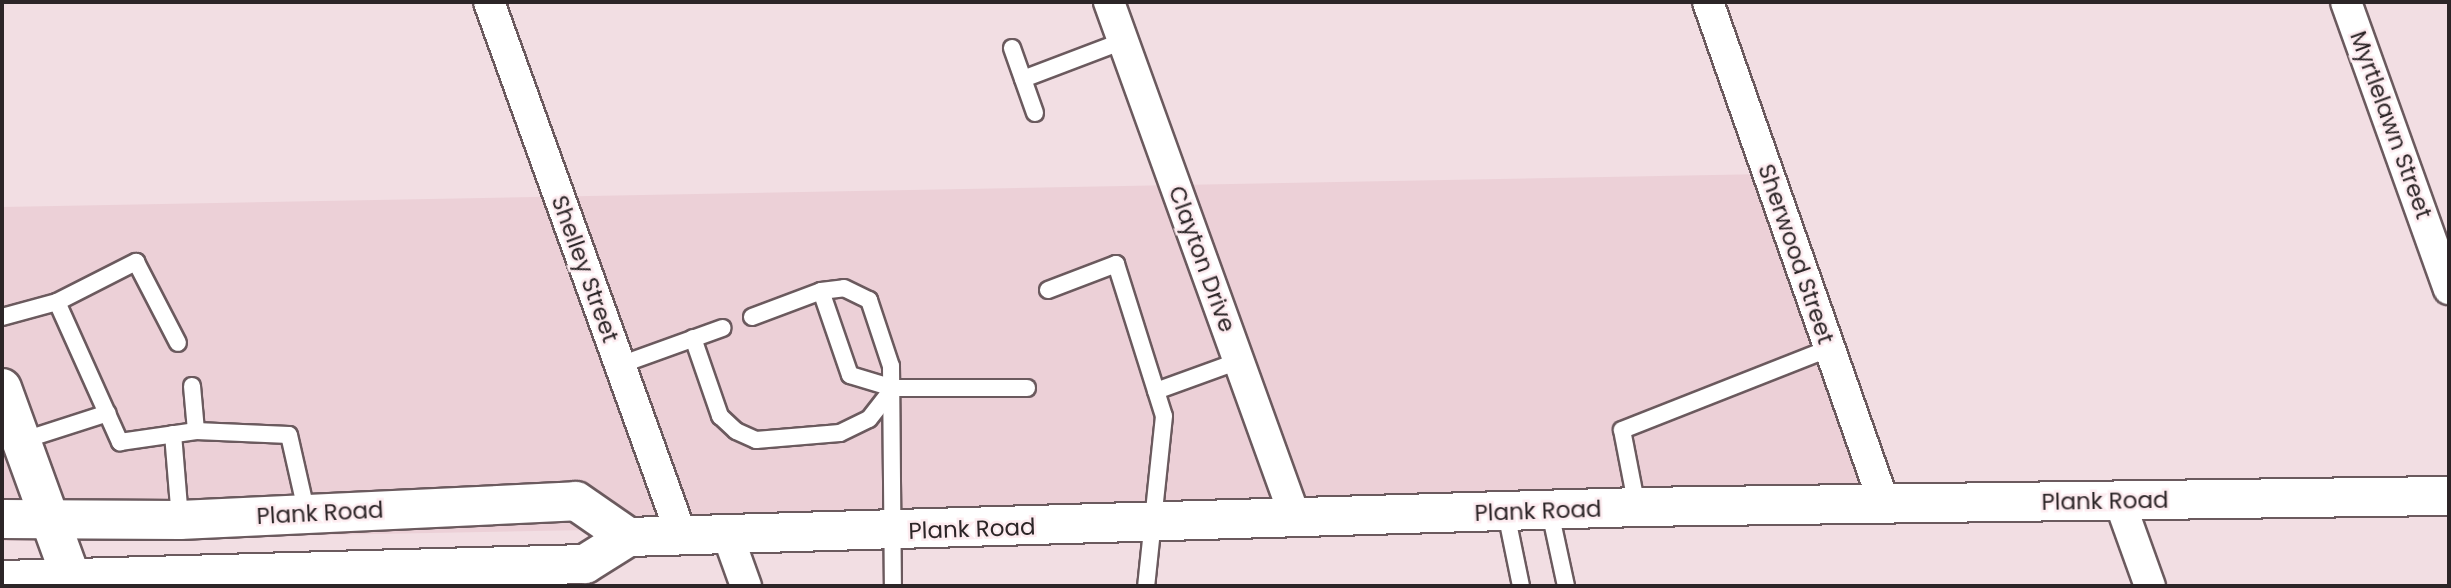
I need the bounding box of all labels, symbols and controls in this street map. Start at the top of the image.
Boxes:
street label: Myrtlelawn Street [2344,27,2438,223]
street label: Sherwood Street [1752,160,1840,348]
street label: Clayton Drive [1163,182,1241,336]
street label: Shelley Street [546,192,624,346]
street label: Plank Road [2041,486,2169,516]
street label: Plank Road [1474,495,1602,527]
street label: Plank Road [256,496,384,530]
street label: Plank Road [908,513,1036,545]

